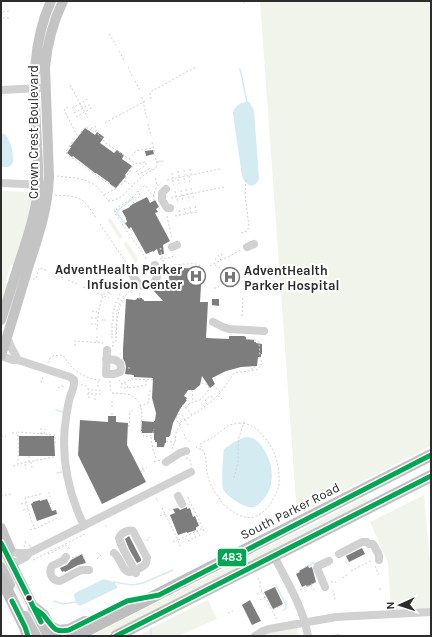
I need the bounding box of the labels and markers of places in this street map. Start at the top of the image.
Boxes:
place label: AdventHealth Parker Infusion Center [55,262,183,292]
place label: AdventHealth Parker Hospital [244,263,340,293]
hospital icon: AdventHealth Parker Infusion Center [185,265,207,287]
hospital icon: AdventHealth Parker Hospital [219,266,241,288]
unlabelled marker [24,593,34,603]

